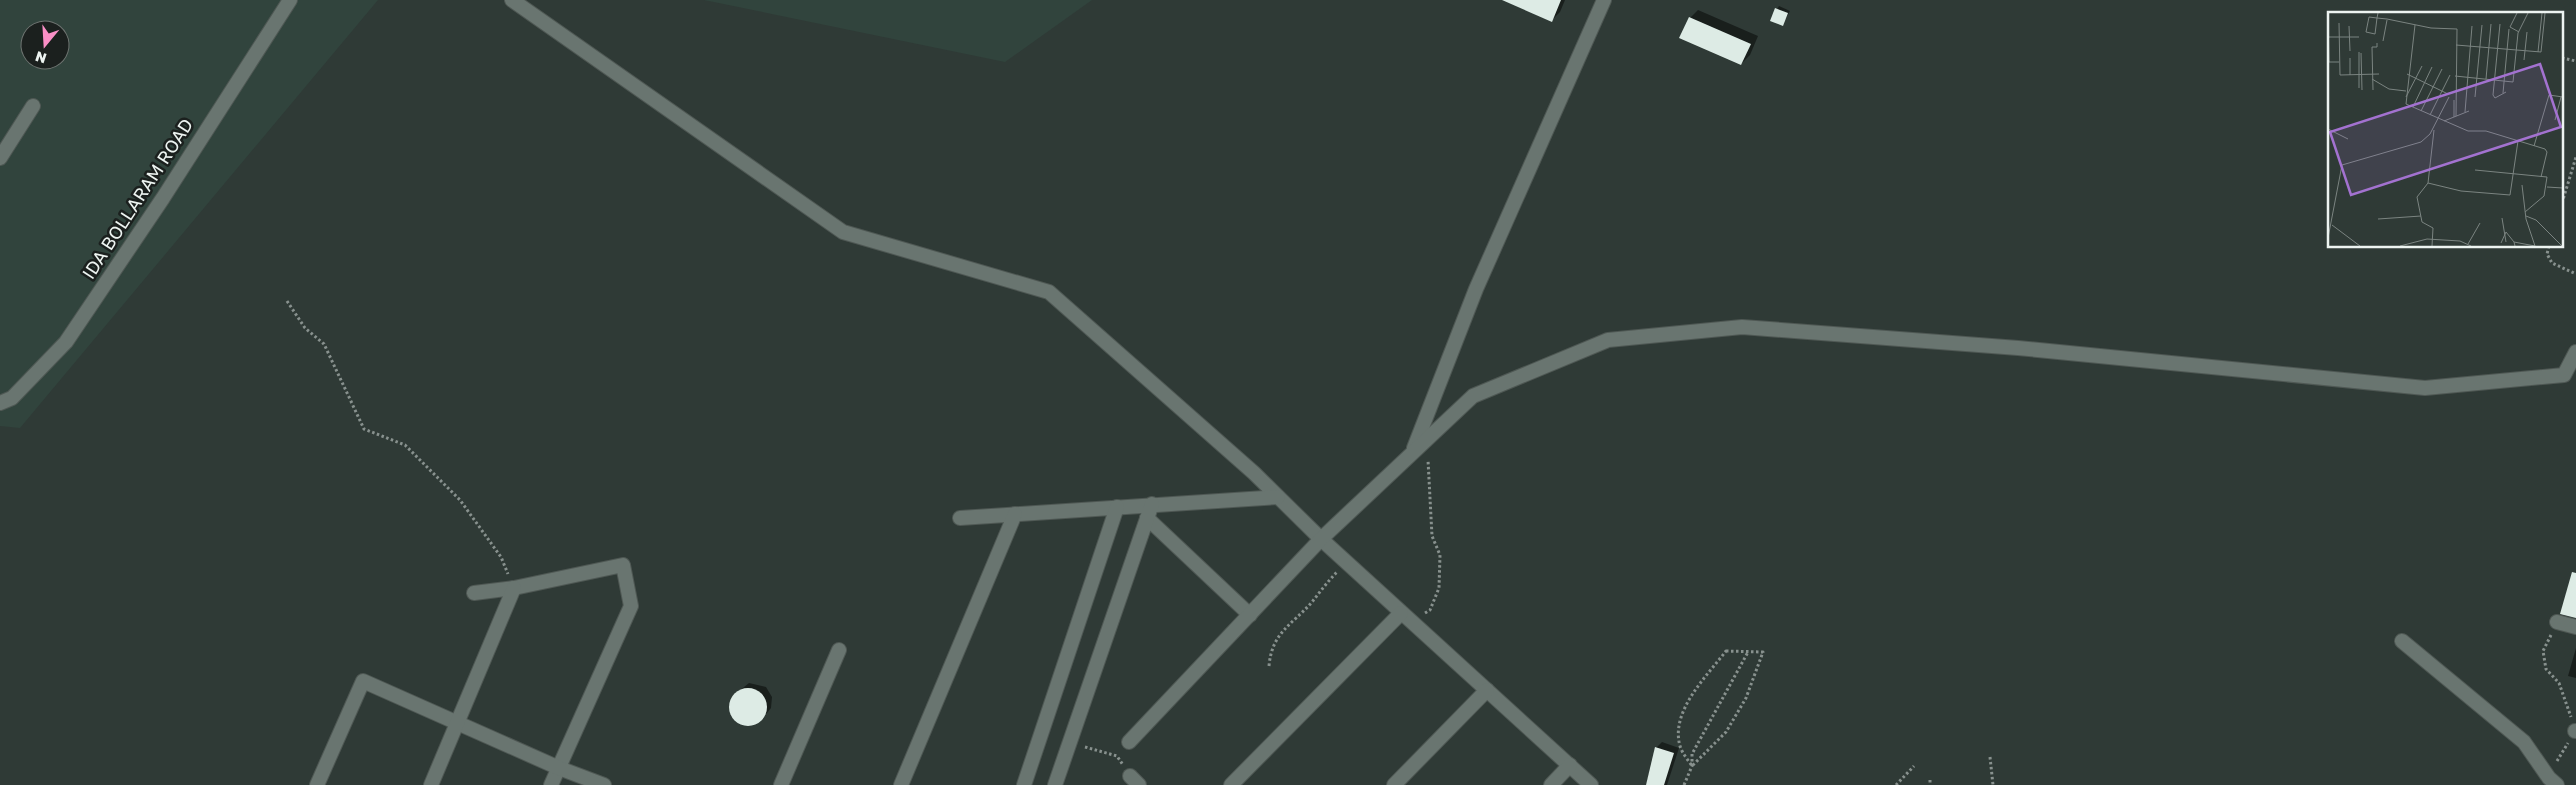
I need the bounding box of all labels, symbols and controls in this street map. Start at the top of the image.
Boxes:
inset map [2328,12,2564,248]
north arrow [20,20,70,70]
text: N [33,48,49,68]
street label: IDA BOLLARAM ROAD [77,114,197,283]

